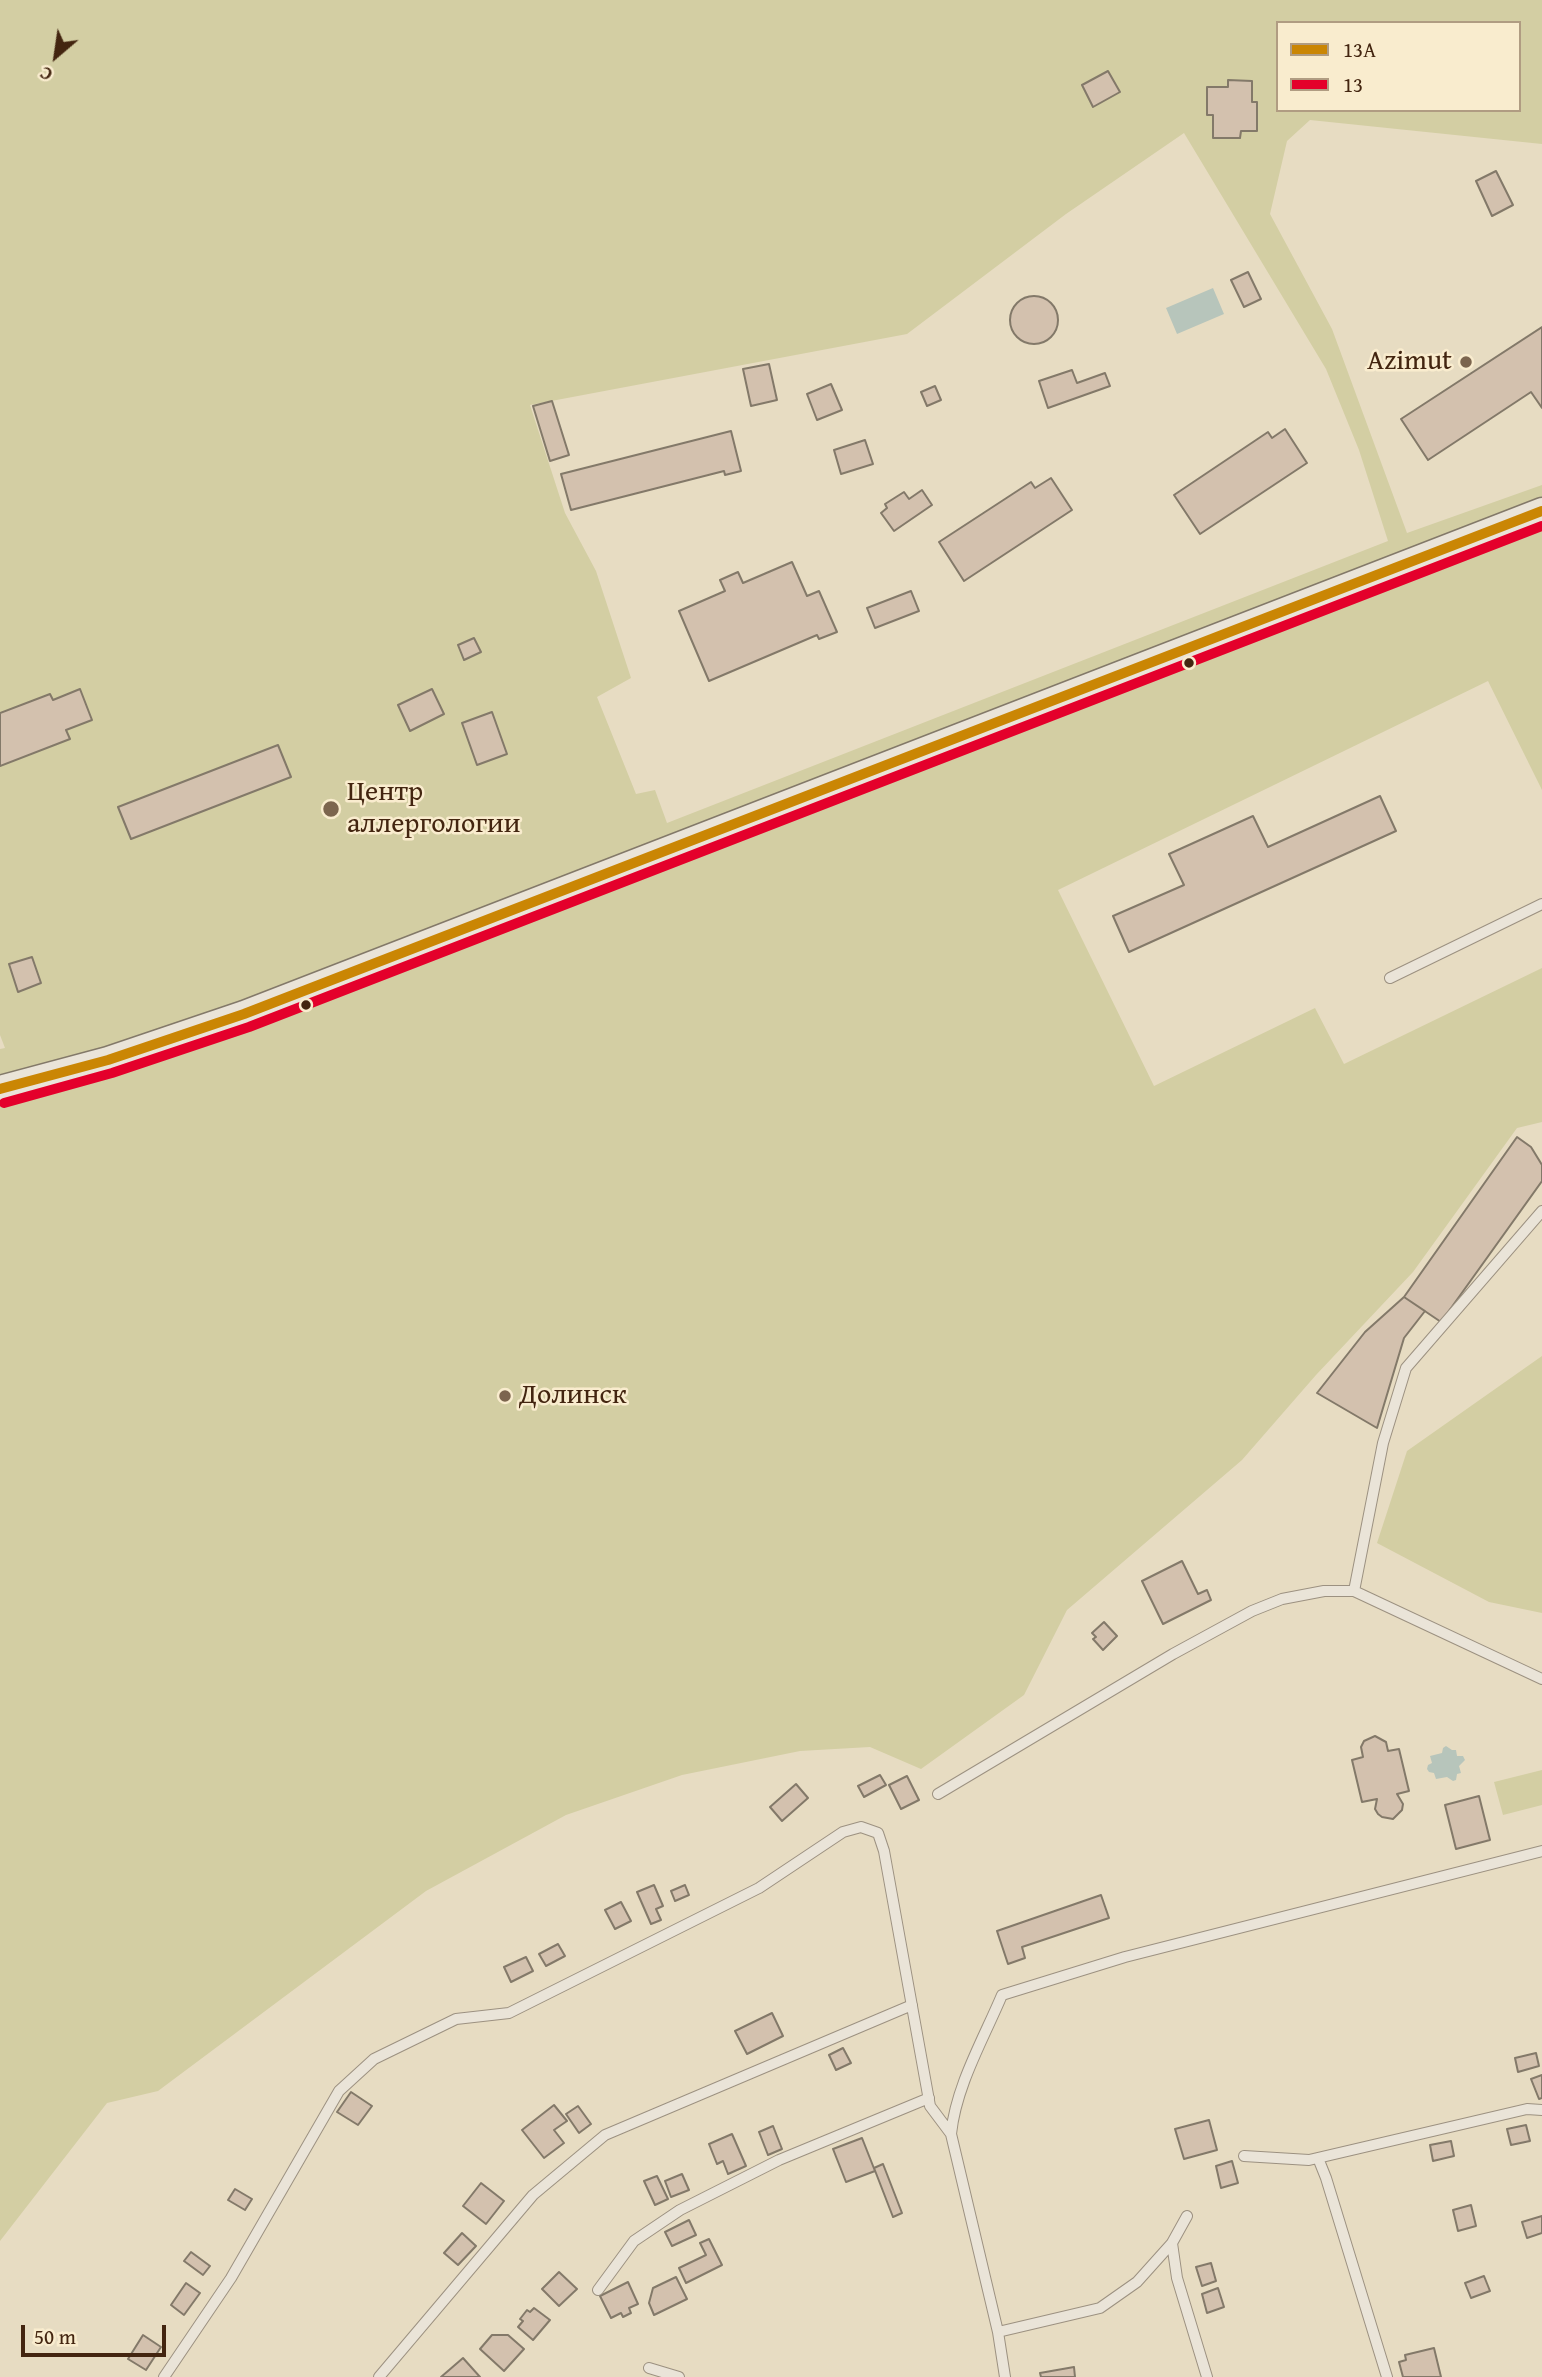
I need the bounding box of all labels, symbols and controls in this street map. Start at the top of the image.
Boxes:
north arrow [21,21,91,91]
legend [1276,21,1521,112]
text: 13А [1343,34,1376,65]
text: С [34,60,57,89]
text: 13 [1343,69,1363,100]
place label: Azimut [1367,345,1452,379]
marker: Azimut [1458,354,1474,370]
unlabelled marker [1182,656,1196,670]
place label: Центр аллергологии [347,776,520,842]
marker: Центр аллергологии [321,799,341,819]
unlabelled marker [299,998,313,1012]
place label: Долинск [519,1379,627,1413]
marker: Долинск [497,1388,513,1404]
scale bar [24,2310,170,2354]
text: 50 m [34,2321,76,2352]

